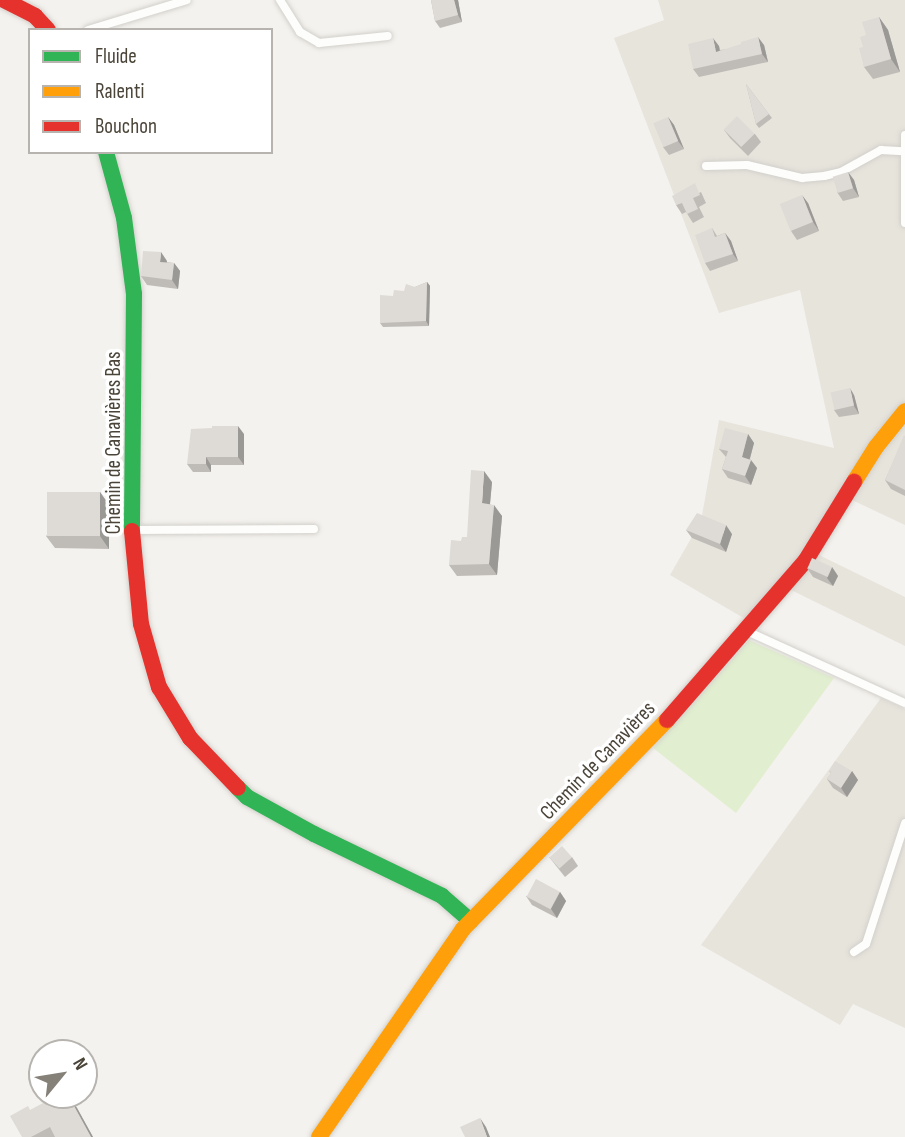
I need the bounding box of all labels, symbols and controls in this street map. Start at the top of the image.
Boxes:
legend [28,28,273,154]
text: Fluide [95,44,137,69]
text: Ralenti [95,79,144,104]
text: Bouchon [95,114,157,139]
street label: Chemin de Canavières Bas [101,351,127,535]
street label: Chemin de Canavières [535,697,661,825]
north arrow [28,1039,98,1109]
text: N [67,1054,92,1074]

